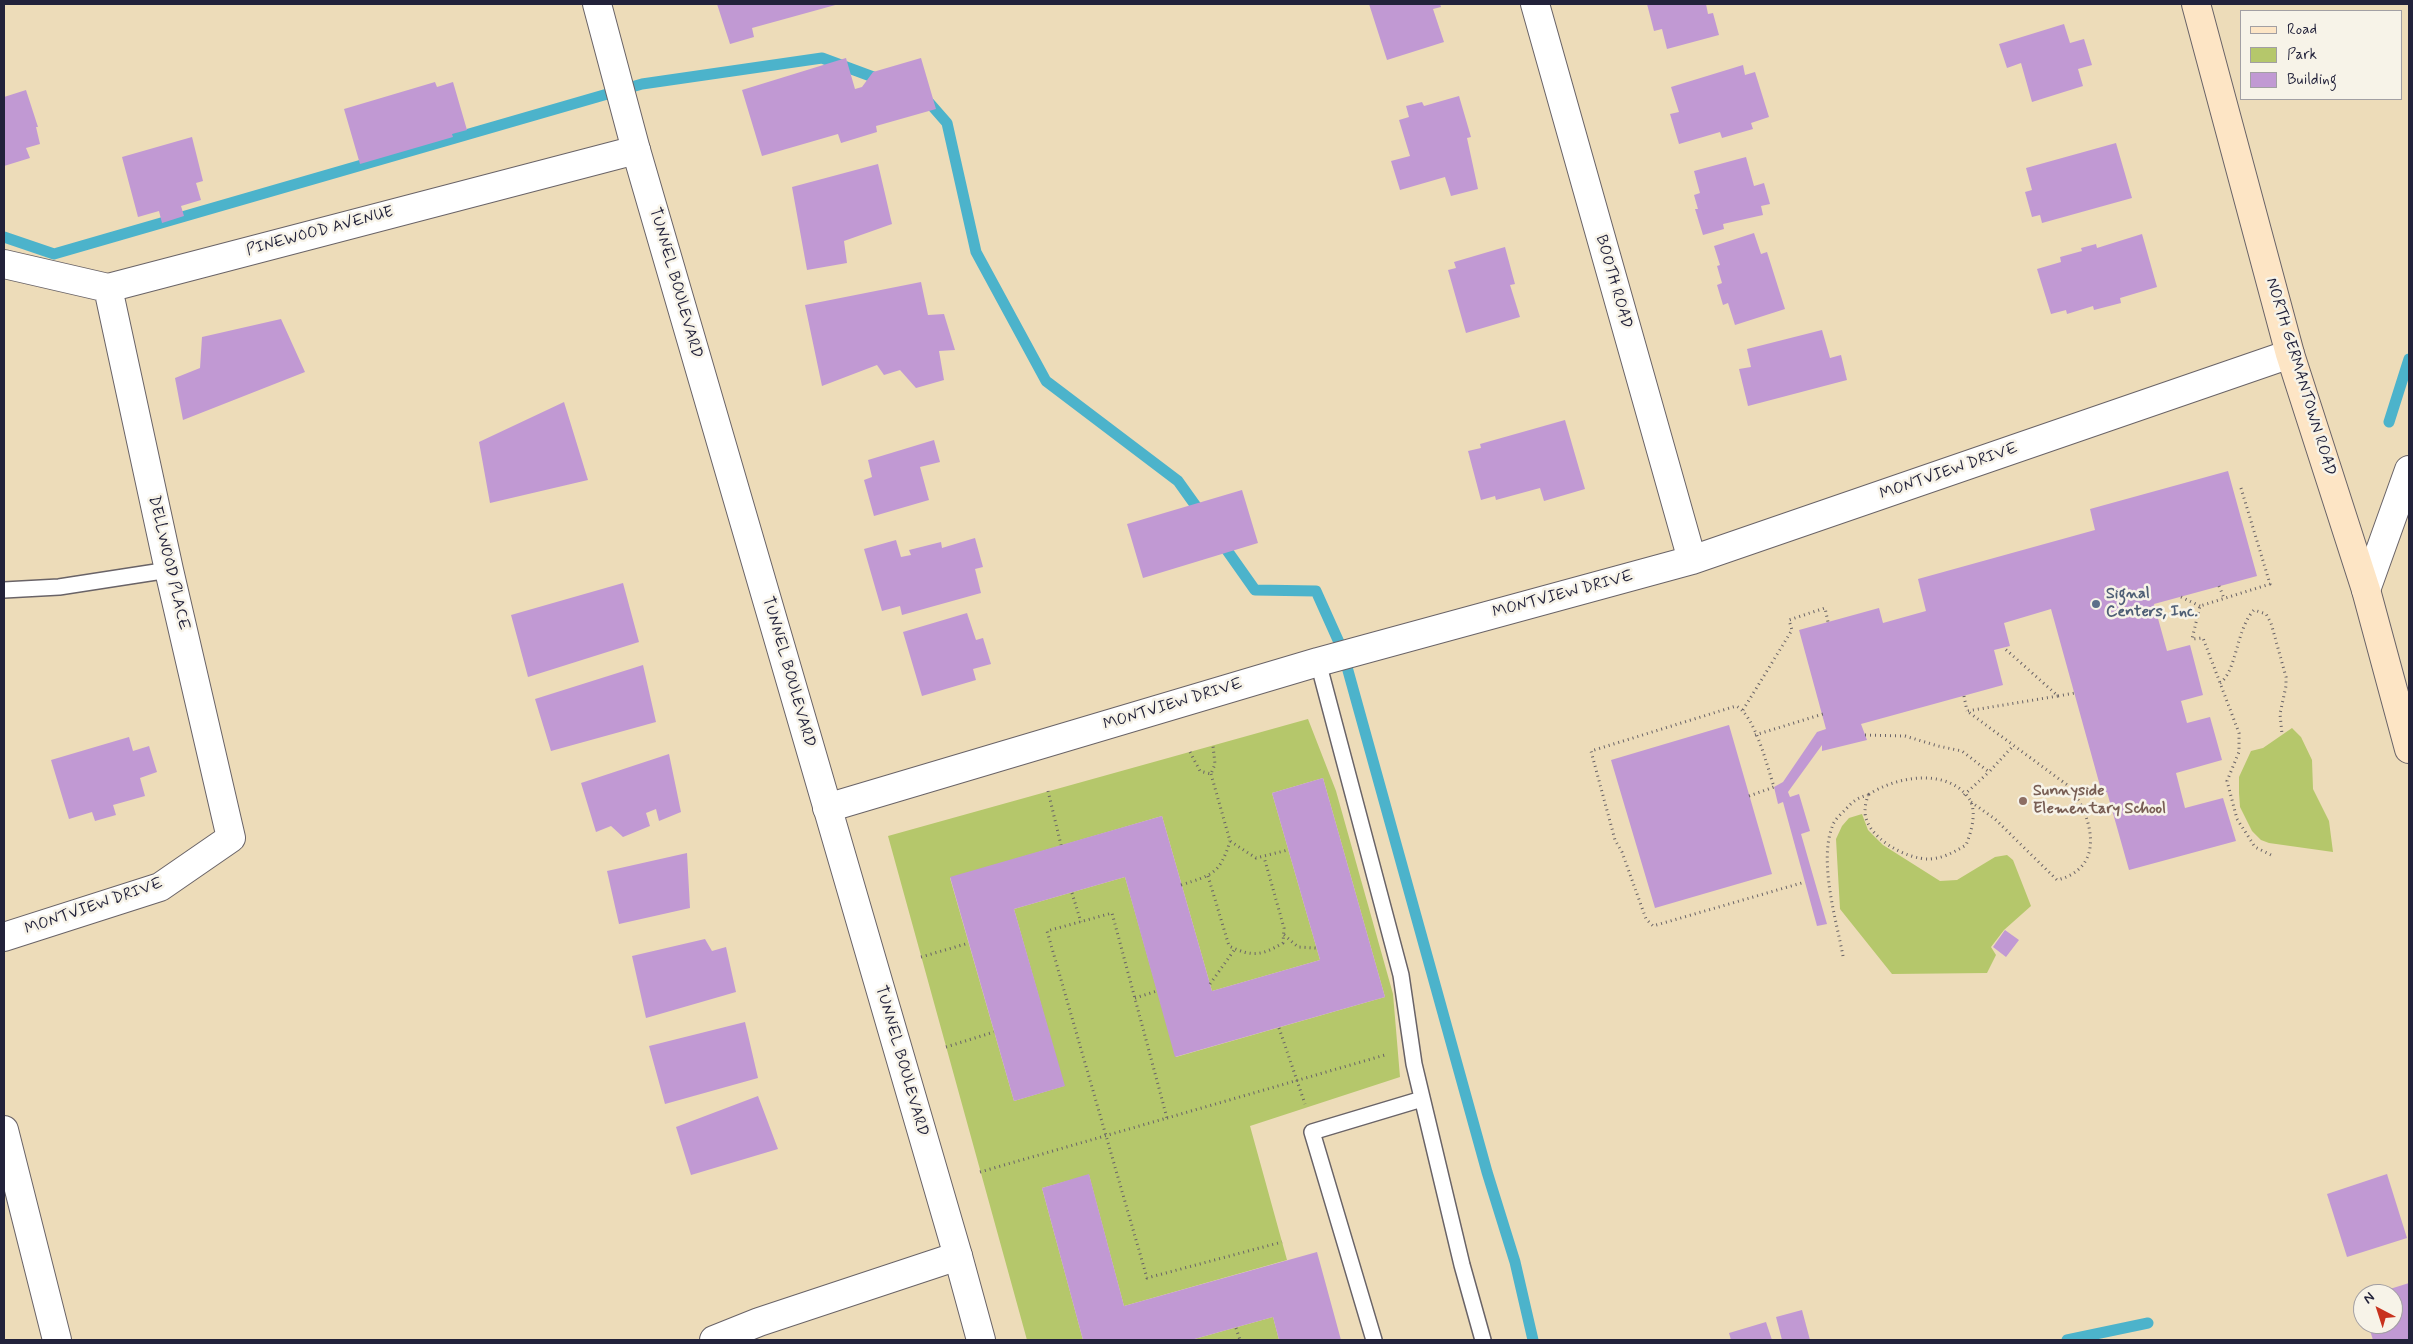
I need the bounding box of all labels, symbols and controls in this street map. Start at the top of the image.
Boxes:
legend [2240,10,2403,100]
text: Road [2287,20,2317,40]
text: Park [2287,45,2317,65]
text: Building [2287,70,2337,90]
street label: PINEWOOD AVENUE [244,203,396,261]
street label: TUNNEL BOULEVARD [644,205,706,361]
street label: BOOTH ROAD [1590,233,1636,331]
street label: NORTH GERMANTOWN ROAD [2261,276,2339,478]
street label: MONTVIEW DRIVE [1878,439,2020,505]
street label: DELLWOOD PLACE [143,494,193,632]
street label: MONTVIEW DRIVE [1491,567,1635,623]
place label: Signal Centers, Inc. [2106,585,2198,623]
street label: TUNNEL BOULEVARD [757,594,819,750]
marker: Signal Centers, Inc. [2090,598,2102,610]
street label: MONTVIEW DRIVE [1101,675,1245,735]
place label: Sunnyside Elementary School [2033,782,2166,820]
marker: Sunnyside Elementary School [2017,795,2029,807]
street label: MONTVIEW DRIVE [23,874,165,940]
street label: TUNNEL BOULEVARD [870,983,932,1139]
north arrow [2353,1284,2403,1334]
text: N [2360,1288,2378,1308]

